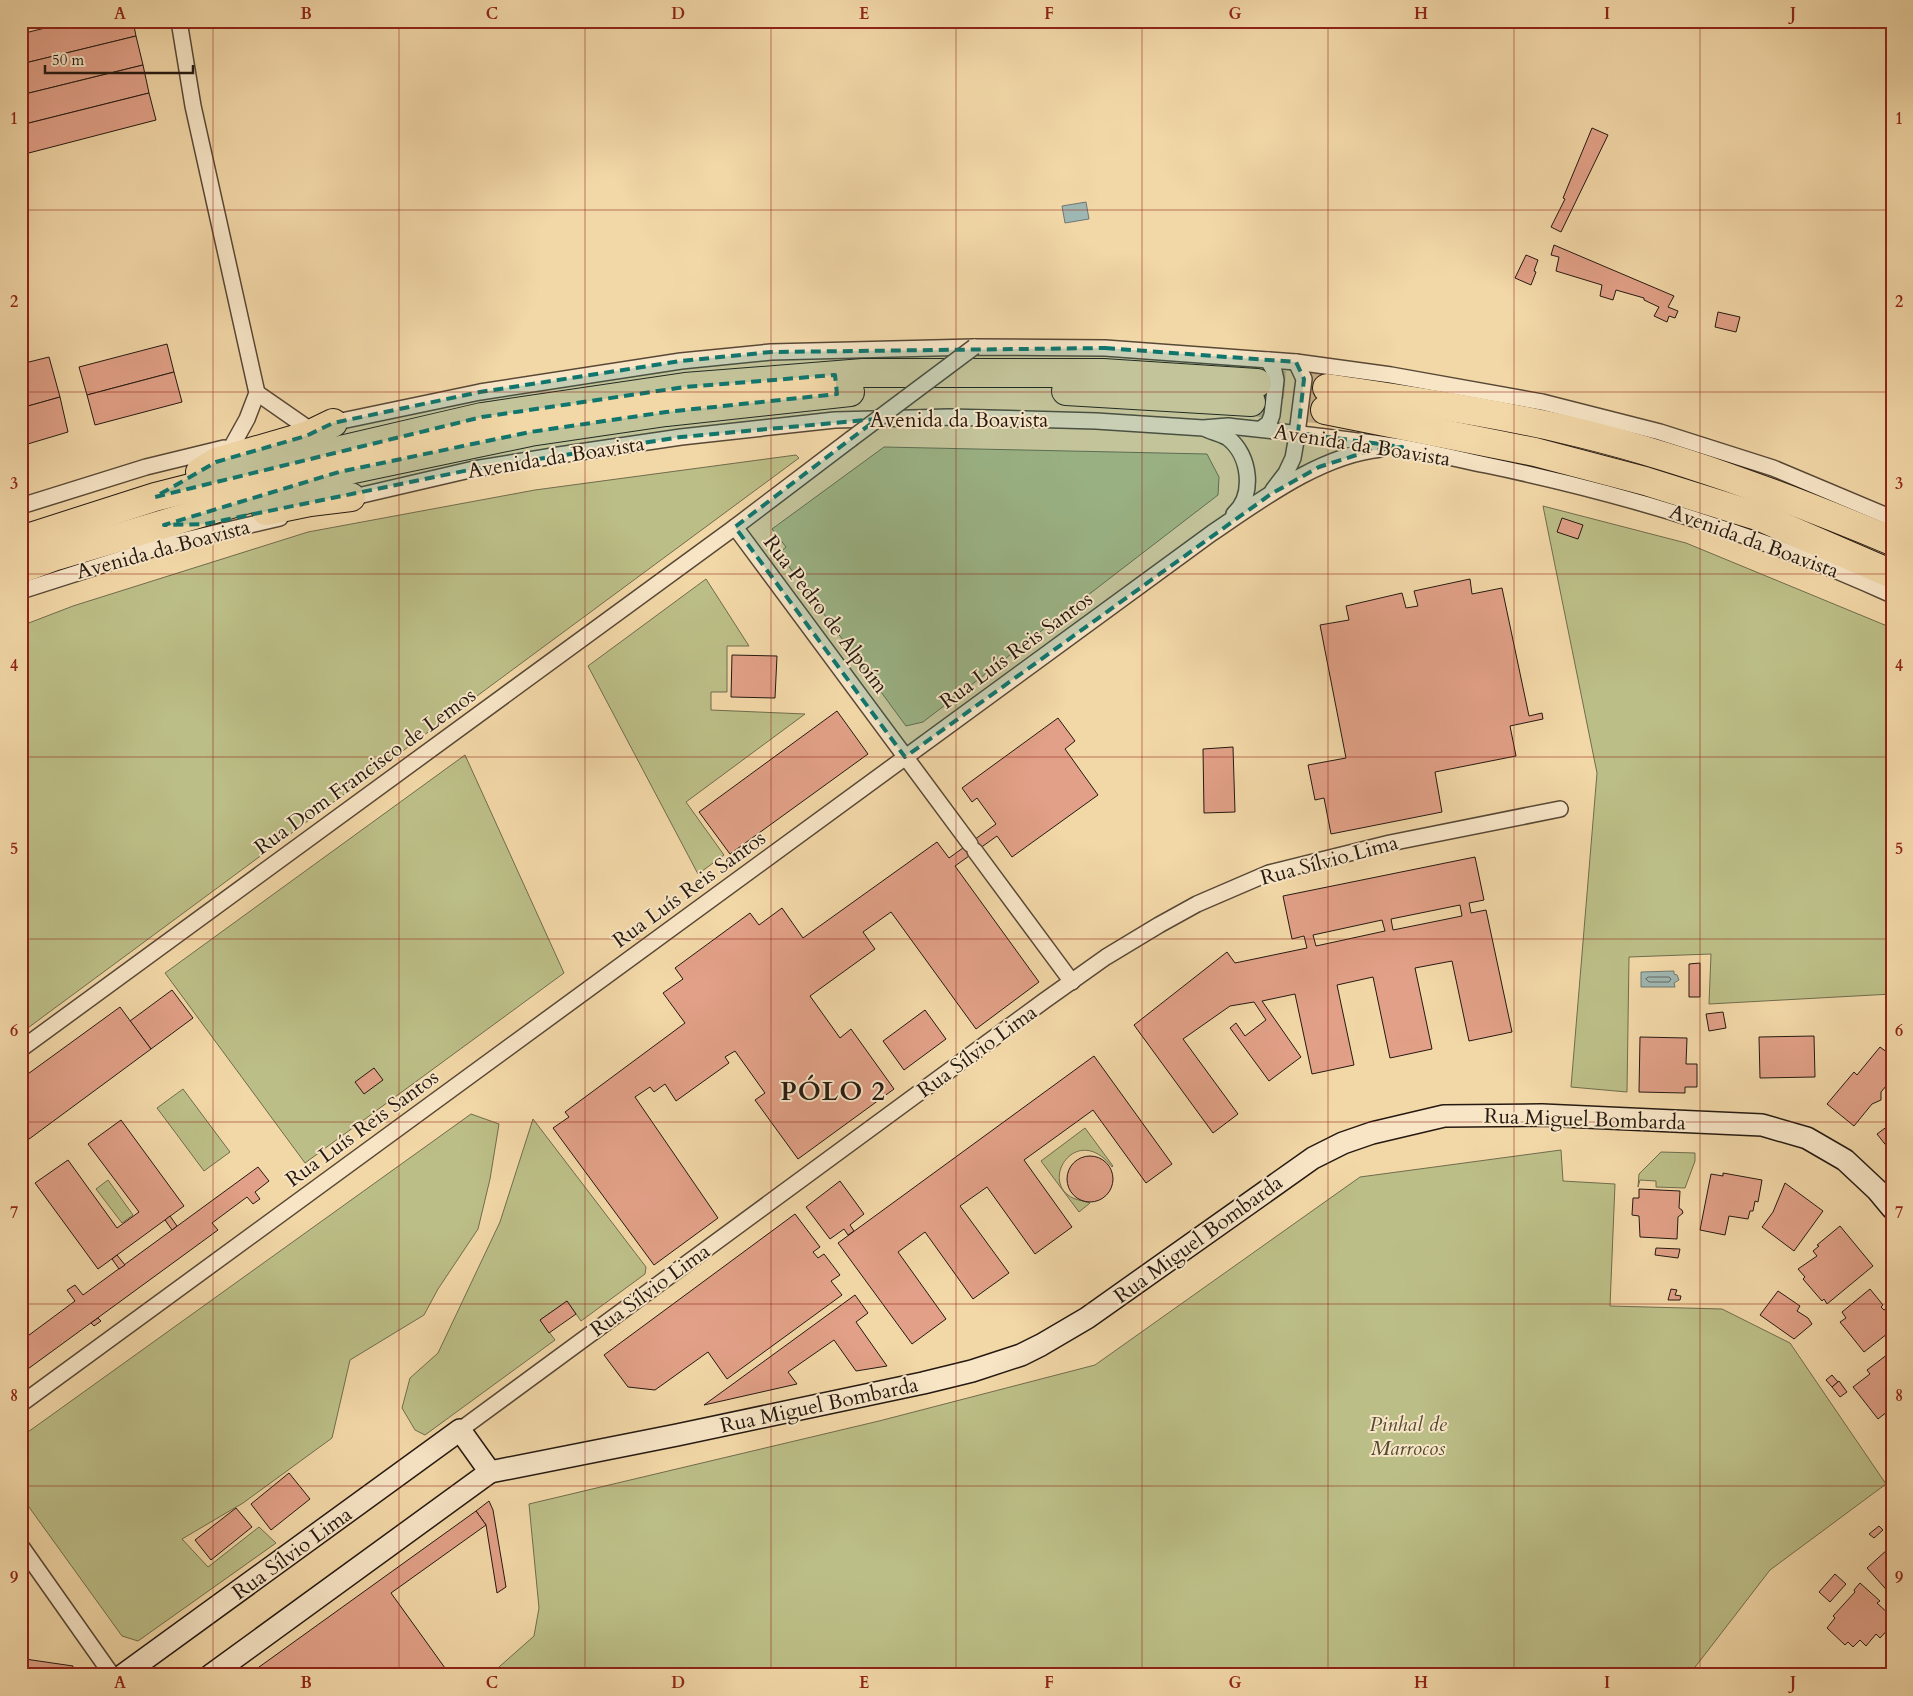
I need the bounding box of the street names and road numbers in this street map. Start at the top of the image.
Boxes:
street label: Avenida da Boavista [870,406,1048,435]
street label: Avenida da Boavista [1271,417,1452,474]
street label: Avenida da Boavista [466,429,647,486]
street label: Avenida da Boavista [1665,497,1843,586]
street label: Avenida da Boavista [73,512,253,587]
street label: Rua Pedro de Alpoím [756,529,895,700]
street label: Rua Luís Reis Santos [934,585,1099,716]
street label: Rua Dom Francisco de Lemos [249,681,482,862]
street label: Rua Luís Reis Santos [607,824,772,955]
street label: Rua Sílvio Lima [1257,828,1401,893]
street label: Rua Sílvio Lima [912,998,1043,1105]
street label: Rua Luís Reis Santos [280,1063,445,1194]
street label: Rua Miguel Bombarda [1484,1101,1686,1138]
street label: Rua Miguel Bombarda [1108,1168,1289,1310]
street label: Rua Sílvio Lima [585,1237,716,1344]
street label: Rua Miguel Bombarda [717,1370,921,1441]
street label: Rua Sílvio Lima [227,1500,358,1607]

